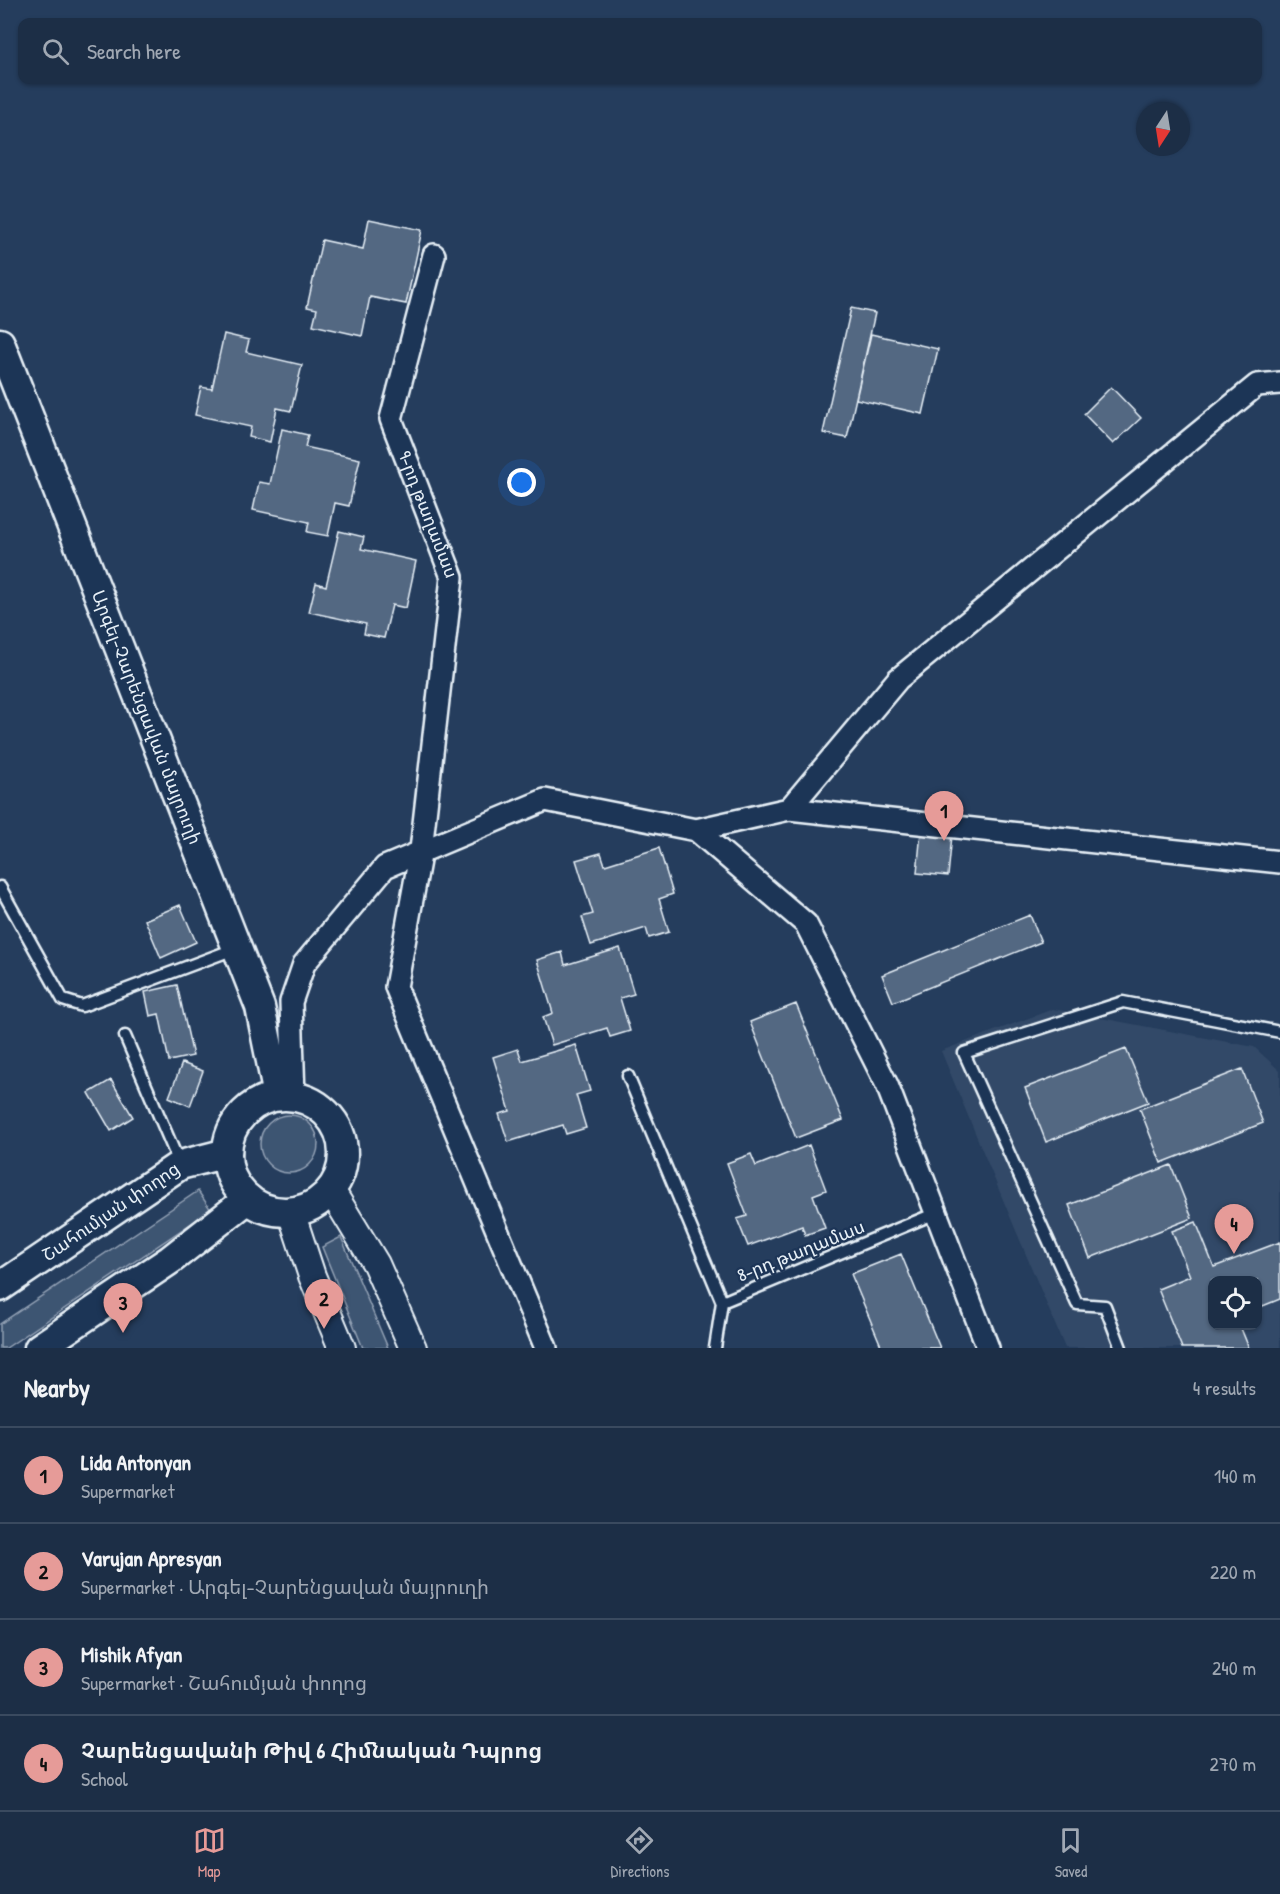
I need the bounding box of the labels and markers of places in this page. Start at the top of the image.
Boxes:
pin: 1 [924,792,964,841]
pin: 4 [1214,1204,1254,1254]
pin: 2 [304,1280,344,1329]
pin: 3 [104,1284,142,1333]

